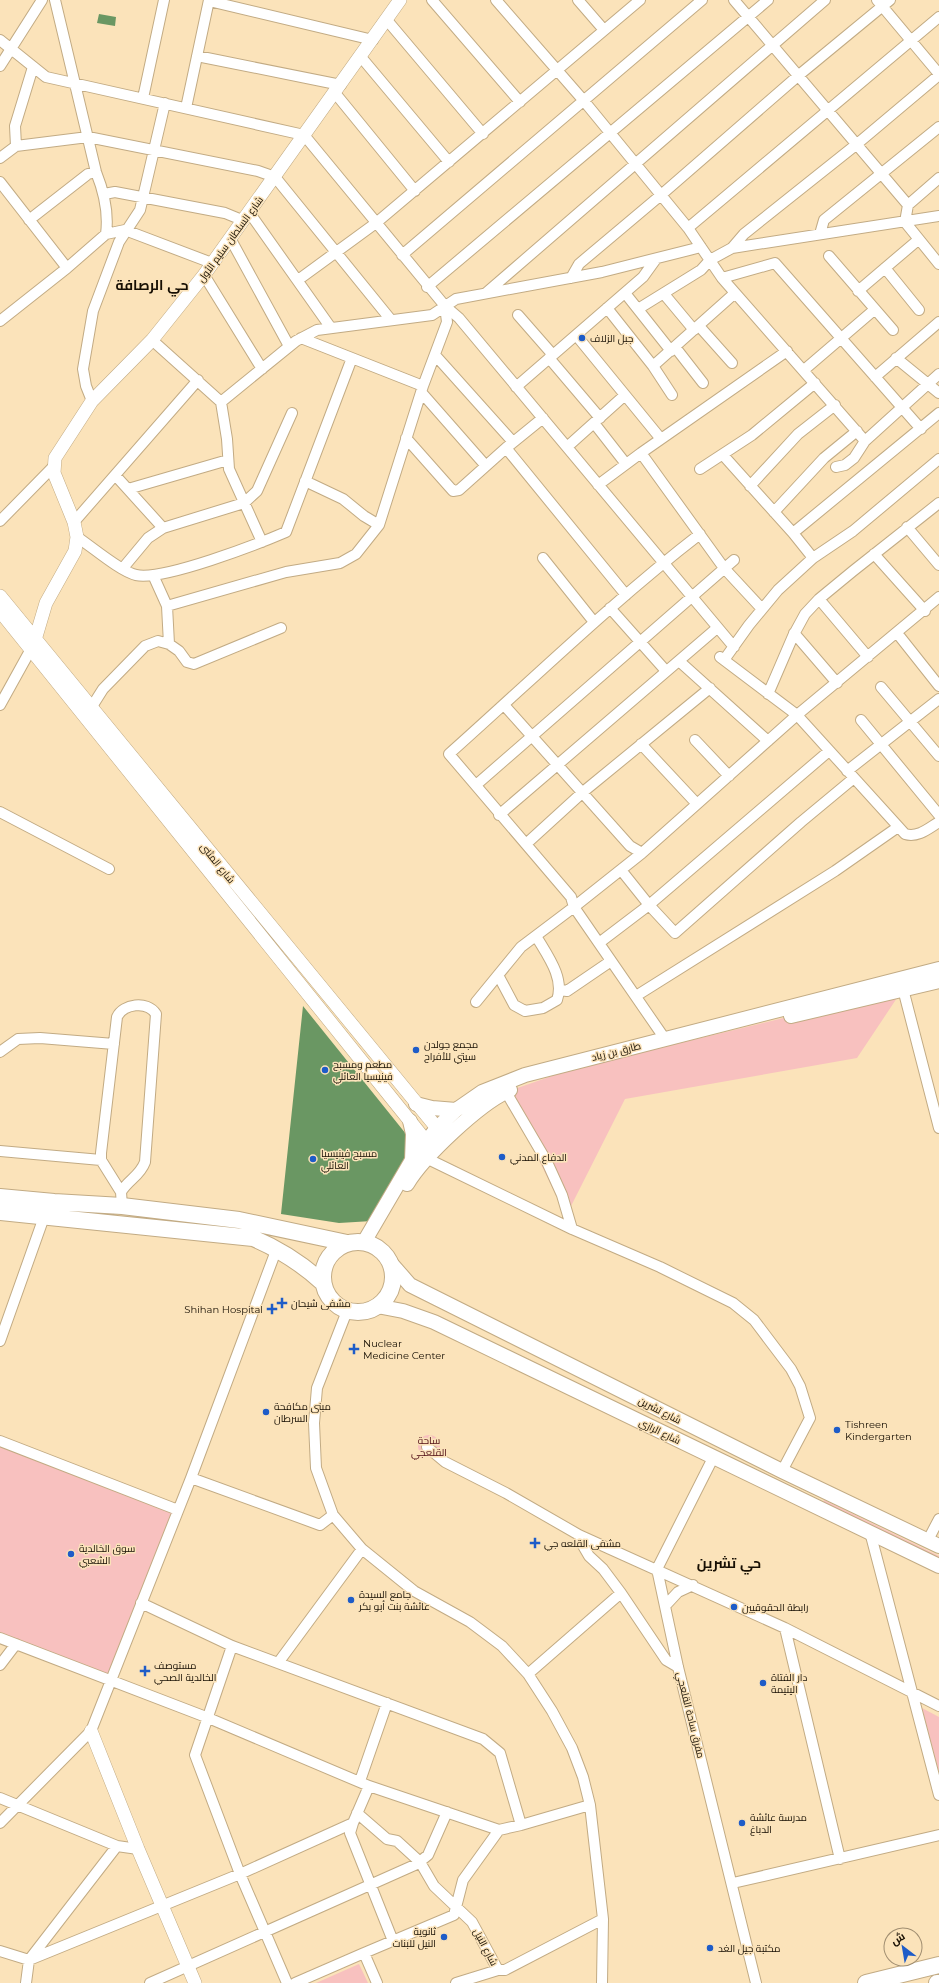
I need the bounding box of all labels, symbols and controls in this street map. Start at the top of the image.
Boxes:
street label: شارع السلطان سليم الأول [195,194,267,286]
district label: حي الرصافة [115,276,189,297]
place label: جبل الزلاف [590,332,633,345]
marker: جبل الزلاف [577,333,587,343]
street label: شارع المثنى [197,840,238,886]
place label: مجمع جولدن سيتي للأفراح [424,1038,478,1064]
street label: طارق بن زياد [590,1039,642,1064]
marker: مجمع جولدن سيتي للأفراح [411,1045,421,1055]
place label: مطعم ومسبح فينيسيا العائلي [333,1058,393,1084]
marker: مطعم ومسبح فينيسيا العائلي [320,1065,330,1075]
place label: مسبح فينيسيا العائلي [321,1147,377,1173]
place label: الدفاع المدني [510,1151,567,1165]
marker: الدفاع المدني [497,1152,507,1162]
marker: مسبح فينيسيا العائلي [308,1154,318,1164]
marker: مشفى شيحان [276,1297,288,1309]
place label: مشفى شيحان [291,1297,351,1310]
place label: Shihan Hospital [184,1303,263,1316]
marker: Shihan Hospital [266,1303,278,1315]
place label: Nuclear Medicine Center [363,1337,445,1362]
marker: Nuclear Medicine Center [348,1343,360,1355]
street label: شارع تشرين [636,1394,683,1427]
place label: مبنى مكافحة السرطان [274,1400,331,1425]
marker: مبنى مكافحة السرطان [261,1407,271,1417]
street label: شارع الرازي [636,1416,683,1448]
place label: Tishreen Kindergarten [845,1418,912,1443]
marker: Tishreen Kindergarten [832,1425,842,1435]
park label: ساحة القلعجي [411,1434,447,1460]
marker: مشفى القلعه جي [529,1537,541,1549]
place label: مشفى القلعه جي [544,1537,621,1551]
place label: سوق الخالدية الشعبي [79,1542,135,1568]
marker: سوق الخالدية الشعبي [66,1549,76,1559]
district label: حي تشرين [697,1554,761,1575]
place label: جامع السيدة عائشة بنت أبو بكر [358,1588,430,1613]
marker: جامع السيدة عائشة بنت أبو بكر [346,1595,356,1605]
place label: رابطة الحقوقيين [742,1601,808,1614]
marker: رابطة الحقوقيين [729,1602,739,1612]
place label: مستوصف الخالدية الصحي [154,1659,216,1685]
marker: مستوصف الخالدية الصحي [139,1665,151,1677]
street label: مفرق ساحة القلعجي [673,1671,708,1760]
place label: دار الفتاة اليتيمة [771,1671,808,1696]
marker: دار الفتاة اليتيمة [758,1678,768,1688]
place label: مدرسة عائشة الدباغ [750,1811,807,1836]
marker: مدرسة عائشة الدباغ [737,1818,747,1828]
place label: ثانوية النيل للبنات [393,1925,436,1950]
street label: شارع النيل [470,1926,501,1968]
north arrow [883,1927,923,1967]
text: ش [888,1929,908,1948]
marker: ثانوية النيل للبنات [439,1932,449,1942]
place label: مكتبة جيل الغد [718,1942,781,1955]
marker: مكتبة جيل الغد [705,1943,715,1953]

